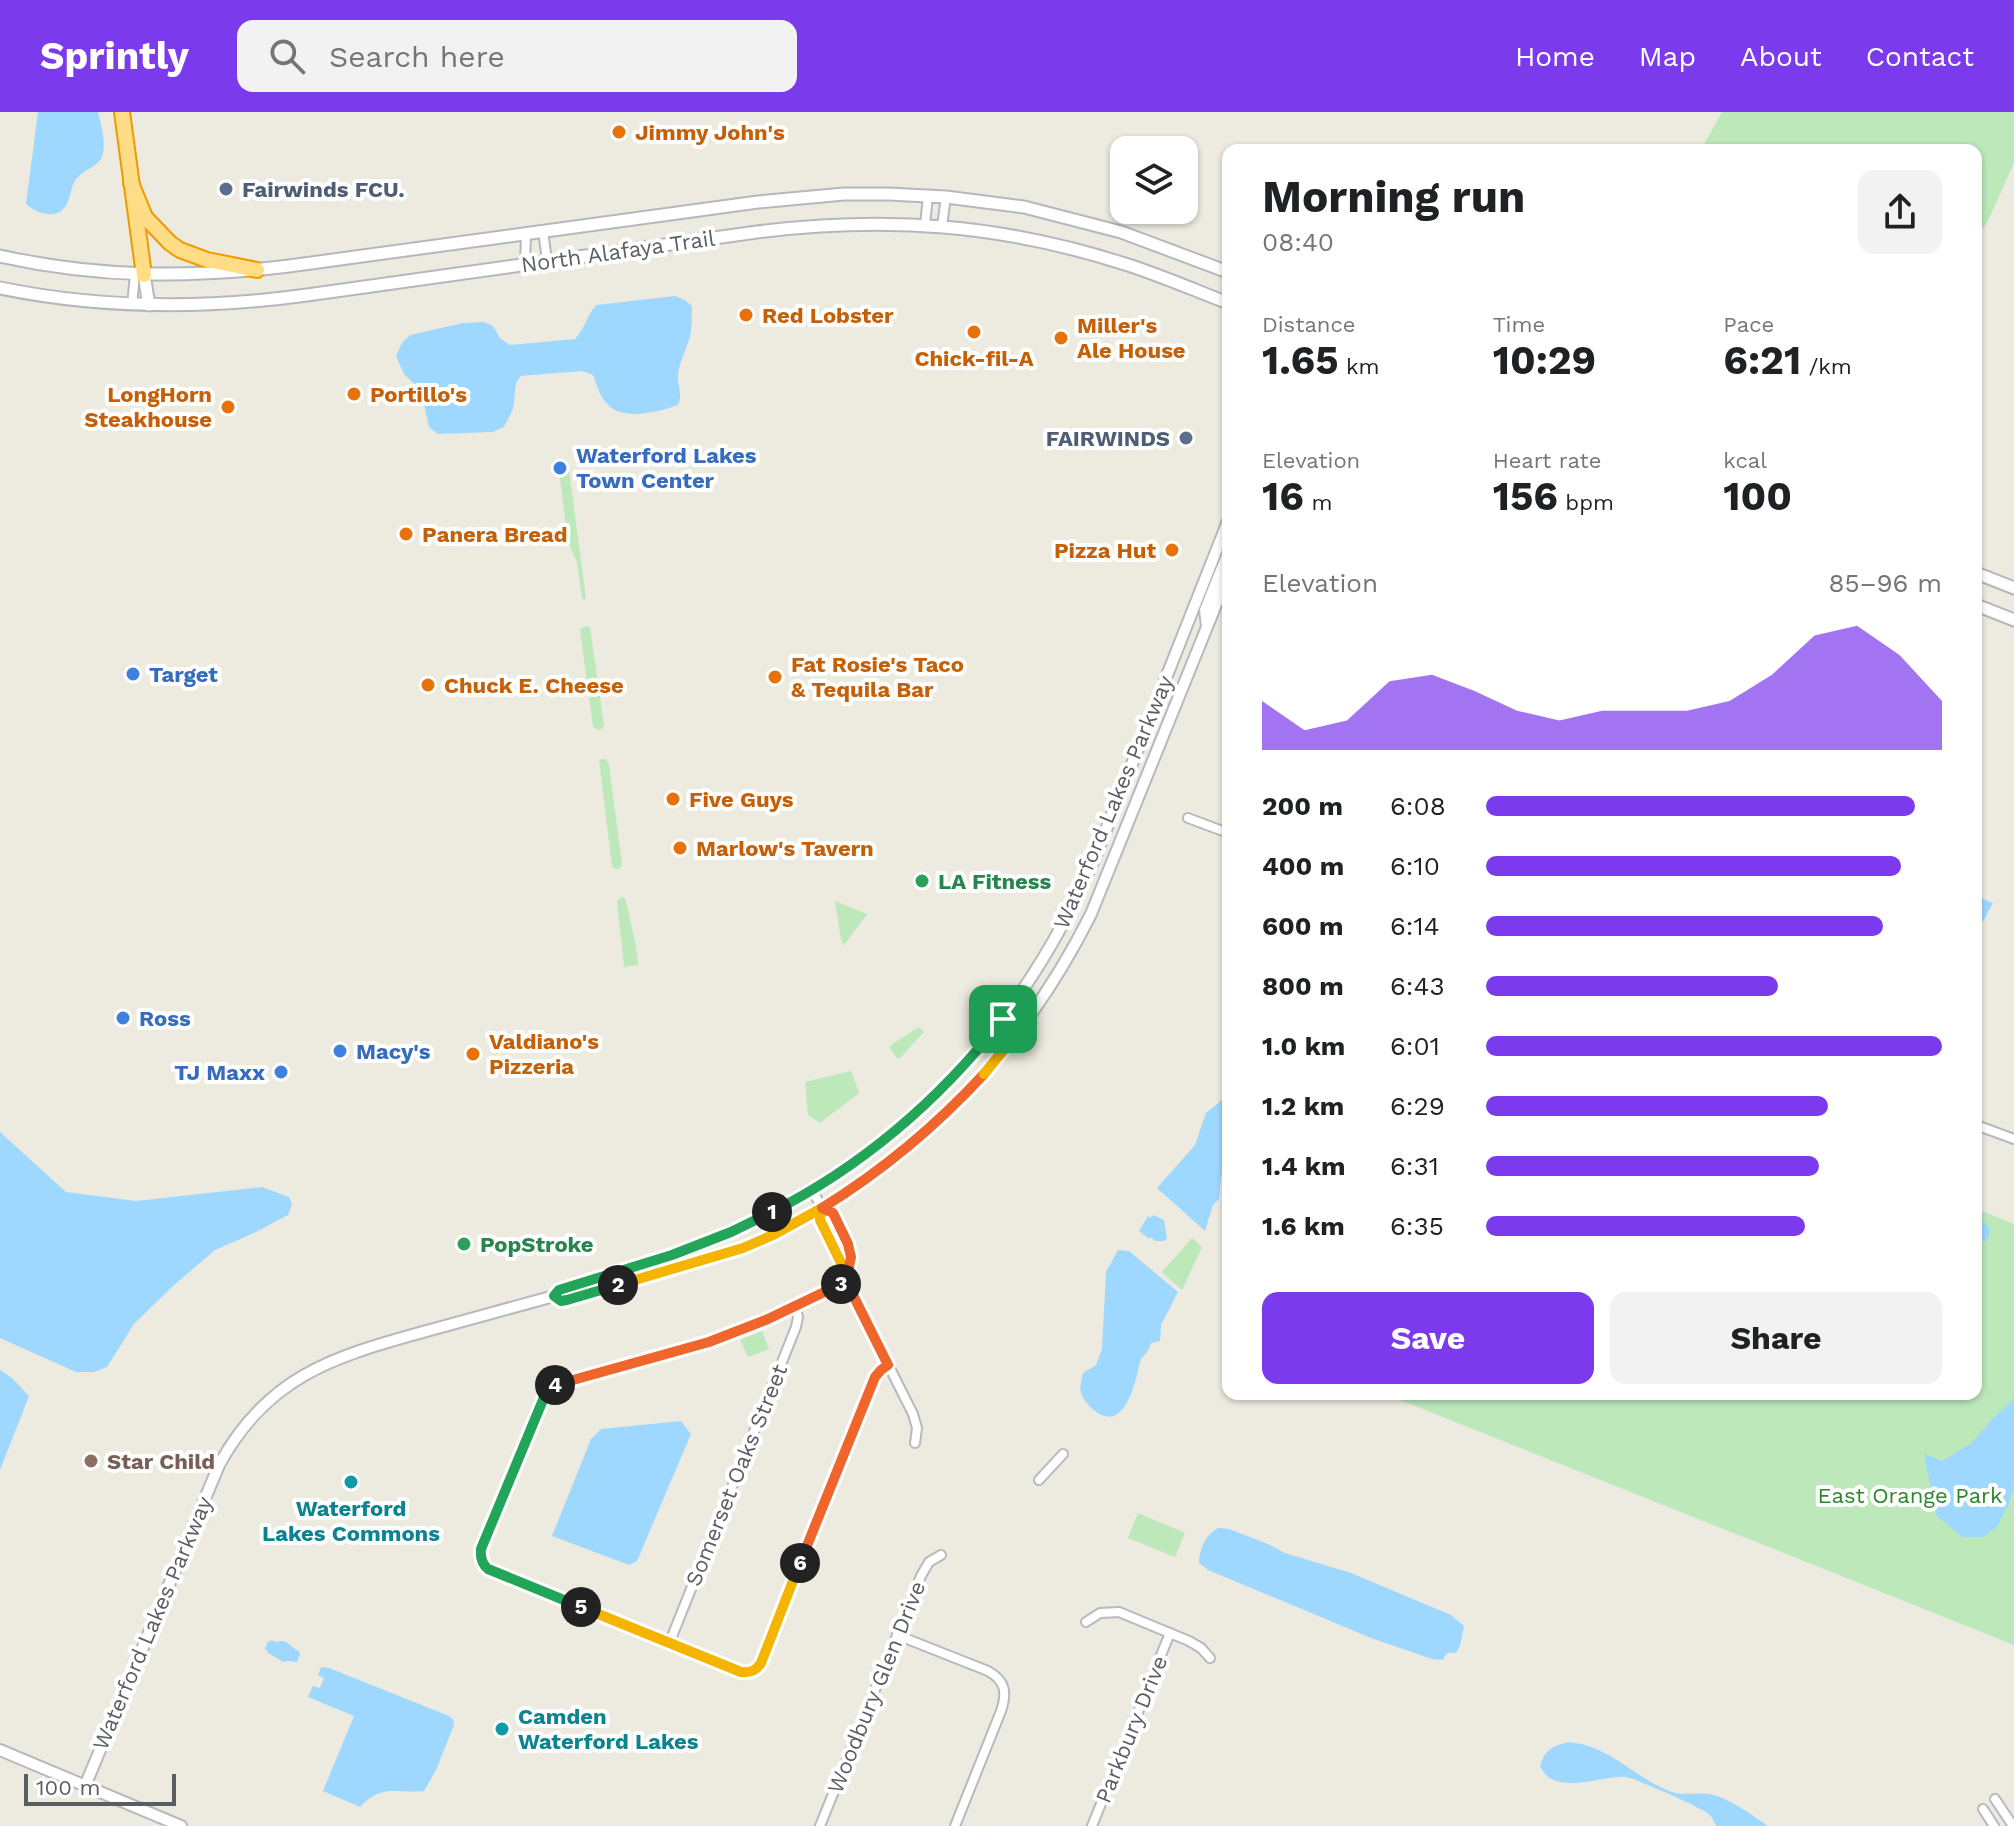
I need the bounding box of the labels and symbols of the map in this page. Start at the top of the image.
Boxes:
place label: Jimmy John's [635,120,785,145]
marker: Jimmy John's [610,123,628,141]
place label: Fairwinds FCU. [242,177,405,202]
marker: Fairwinds FCU. [217,180,235,198]
street label: North Alafaya Trail [519,225,717,277]
place label: Red Lobster [762,303,894,328]
marker: Red Lobster [737,306,755,324]
place label: Miller's Ale House [1077,313,1186,363]
marker: Chick-fil-A [965,323,983,341]
marker: Miller's Ale House [1052,329,1070,347]
place label: Chick-fil-A [914,346,1034,371]
place label: LongHorn Steakhouse [84,382,212,432]
place label: Portillo's [370,382,467,407]
marker: Portillo's [345,385,363,403]
marker: LongHorn Steakhouse [219,398,237,416]
place label: FAIRWINDS [1046,426,1170,451]
marker: FAIRWINDS [1177,429,1195,447]
place label: Waterford Lakes Town Center [576,443,757,493]
marker: Waterford Lakes Town Center [551,459,569,477]
place label: Panera Bread [422,522,568,547]
marker: Panera Bread [397,525,415,543]
place label: Pizza Hut [1054,538,1156,563]
marker: Pizza Hut [1163,541,1181,559]
place label: Fat Rosie's Taco & Tequila Bar [791,652,964,702]
place label: Target [149,662,218,687]
marker: Target [124,665,142,683]
marker: Fat Rosie's Taco & Tequila Bar [766,668,784,686]
street label: Waterford Lakes Parkway [1049,671,1178,933]
place label: Chuck E. Cheese [444,673,624,698]
marker: Chuck E. Cheese [419,676,437,694]
place label: Five Guys [689,787,794,812]
marker: Five Guys [664,790,682,808]
place label: Marlow's Tavern [696,836,874,861]
marker: Marlow's Tavern [671,839,689,857]
place label: LA Fitness [938,869,1052,894]
marker: LA Fitness [913,872,931,890]
pin [969,985,1037,1053]
place label: Ross [139,1006,191,1031]
marker: Ross [114,1009,132,1027]
place label: Valdiano's Pizzeria [489,1029,599,1079]
place label: Macy's [356,1039,431,1064]
marker: Macy's [331,1042,349,1060]
marker: Valdiano's Pizzeria [464,1045,482,1063]
place label: TJ Maxx [174,1060,265,1085]
marker: TJ Maxx [272,1063,290,1081]
pin: 1 [752,1192,792,1232]
place label: PopStroke [480,1232,593,1257]
marker: PopStroke [455,1235,473,1253]
pin: 3 [821,1264,861,1304]
pin: 2 [598,1265,638,1305]
street label: Somerset Oaks Street [681,1361,792,1590]
pin: 4 [535,1365,575,1405]
place label: Star Child [107,1449,215,1474]
marker: Star Child [82,1452,100,1470]
marker: Waterford Lakes Commons [342,1473,360,1491]
park label: East Orange Park [1817,1483,2003,1508]
street label: Waterford Lakes Parkway [88,1492,217,1754]
place label: Waterford Lakes Commons [262,1496,440,1546]
pin: 6 [780,1543,820,1583]
street label: Woodbury Glen Drive [822,1578,930,1797]
pin: 5 [561,1587,601,1627]
street label: Parkbury Drive [1091,1652,1172,1807]
place label: Camden Waterford Lakes [518,1704,699,1754]
marker: Camden Waterford Lakes [493,1720,511,1738]
scale bar [24,1770,176,1806]

